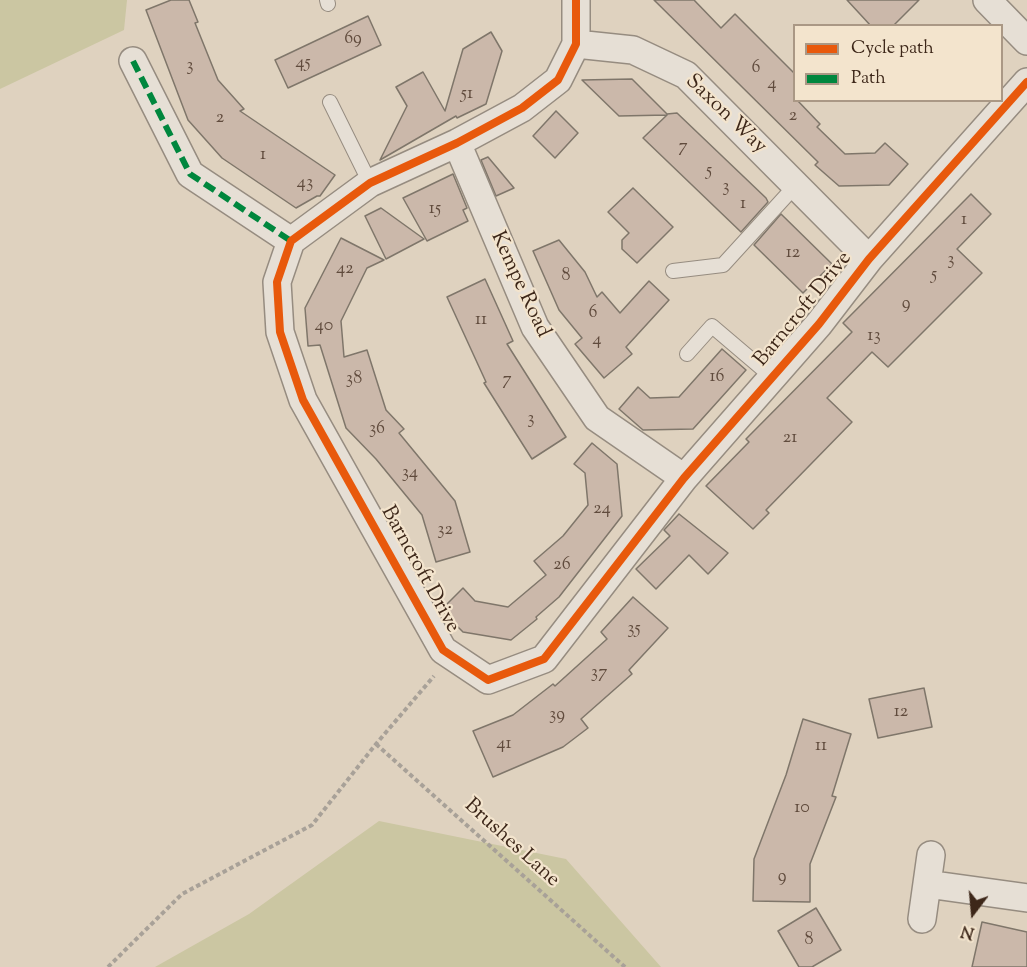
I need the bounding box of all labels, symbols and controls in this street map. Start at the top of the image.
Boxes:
legend [793,24,1003,102]
house number: 69 [344,29,362,51]
text: Cycle path [851,36,934,62]
house number: 45 [295,53,311,75]
house number: 3 [186,56,194,78]
house number: 6 [752,58,760,80]
text: Path [851,66,886,92]
street label: Saxon Way [679,70,771,160]
house number: 4 [767,74,777,96]
house number: 51 [461,84,473,106]
house number: 2 [789,106,797,128]
house number: 2 [216,108,224,130]
house number: 7 [678,137,688,159]
house number: 1 [260,145,266,167]
house number: 5 [706,161,712,183]
house number: 43 [297,173,313,195]
house number: 3 [722,177,730,199]
house number: 1 [740,194,746,216]
house number: 15 [429,199,441,221]
house number: 1 [961,210,967,232]
street label: Kempe Road [483,228,555,342]
house number: 12 [786,243,800,265]
street label: Barncroft Drive [750,247,858,373]
house number: 3 [947,250,955,272]
house number: 42 [336,259,354,281]
house number: 5 [931,265,937,287]
house number: 8 [562,266,570,288]
house number: 9 [902,294,910,316]
house number: 6 [589,303,597,325]
house number: 11 [475,310,487,332]
house number: 40 [315,316,333,338]
house number: 13 [867,326,881,348]
house number: 4 [592,330,602,352]
house number: 16 [709,367,725,389]
house number: 38 [346,369,362,391]
house number: 7 [502,370,512,392]
house number: 3 [527,409,535,431]
house number: 36 [369,419,385,441]
house number: 21 [783,428,797,450]
house number: 34 [402,463,418,485]
house number: 24 [593,499,611,521]
street label: Barncroft Drive [374,502,464,638]
house number: 32 [437,520,453,542]
house number: 26 [553,555,571,577]
house number: 35 [627,619,641,641]
house number: 37 [591,663,607,685]
house number: 12 [894,702,908,724]
house number: 39 [549,705,565,727]
house number: 41 [496,734,512,756]
house number: 11 [815,736,827,758]
street label: Brushes Lane [458,794,564,894]
house number: 10 [794,798,810,820]
house number: 9 [778,867,786,889]
north arrow [943,883,1003,943]
text: N [959,918,977,944]
house number: 8 [805,930,813,952]

